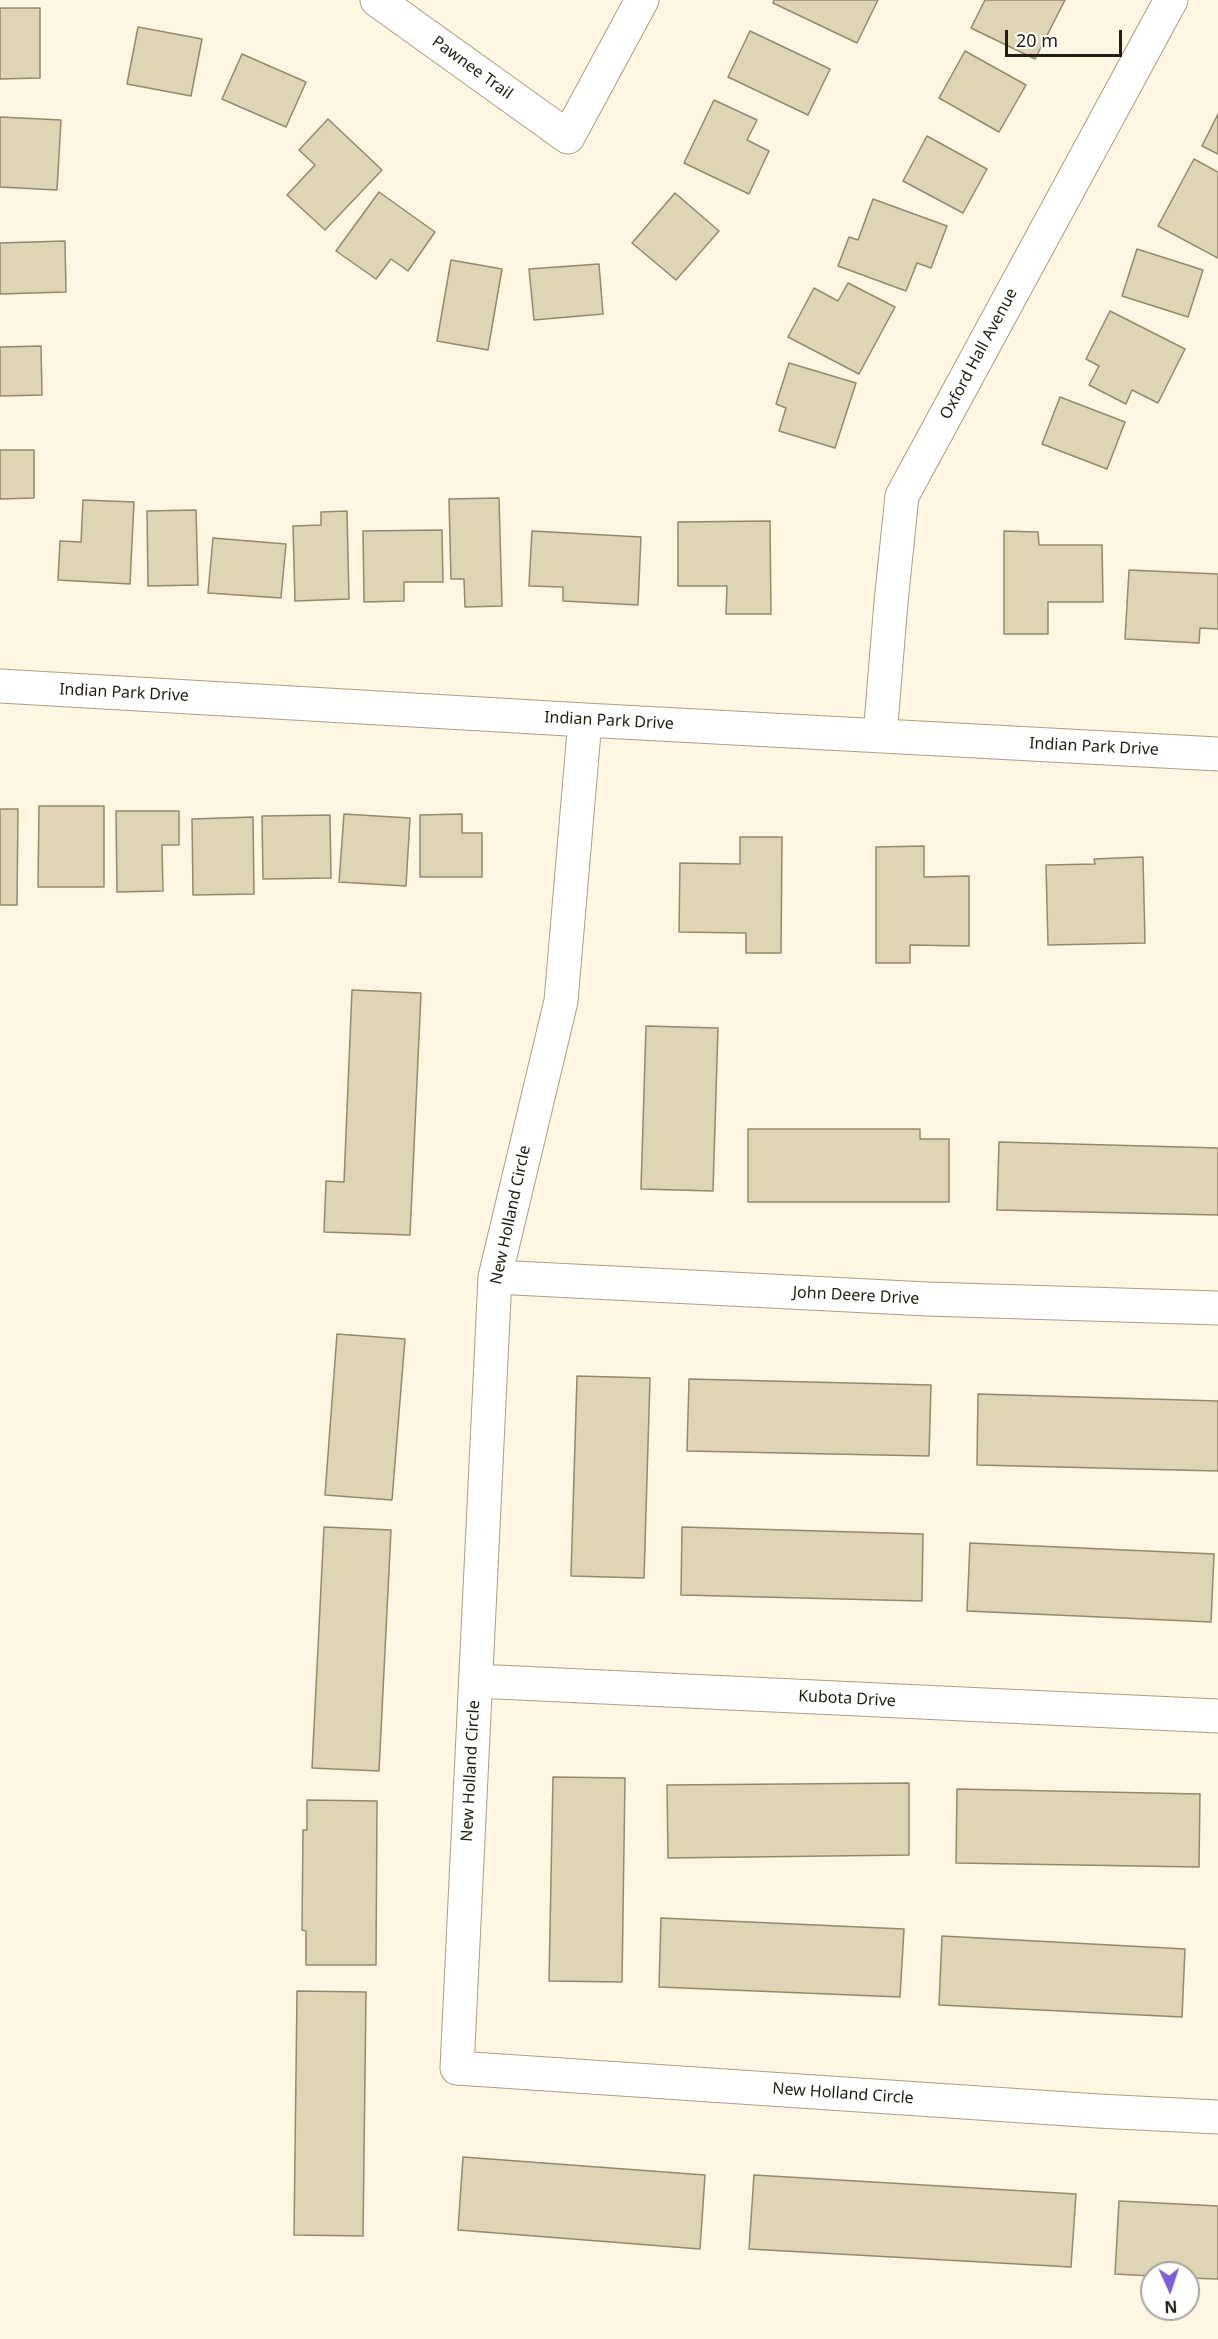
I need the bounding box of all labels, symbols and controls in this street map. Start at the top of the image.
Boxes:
scale bar [1008,18,1125,56]
text: 20 m [1016,28,1058,52]
street label: Pawnee Trail [428,32,516,104]
street label: Oxford Hall Avenue [936,285,1022,423]
street label: Indian Park Drive [59,680,189,706]
street label: Indian Park Drive [544,708,674,734]
street label: Indian Park Drive [1029,734,1159,760]
street label: New Holland Circle [487,1144,535,1286]
street label: John Deere Drive [792,1283,920,1309]
street label: Kubota Drive [798,1687,896,1711]
street label: New Holland Circle [458,1700,484,1842]
street label: New Holland Circle [772,2079,914,2109]
north arrow [1140,2261,1200,2321]
text: N [1164,2296,1178,2318]

